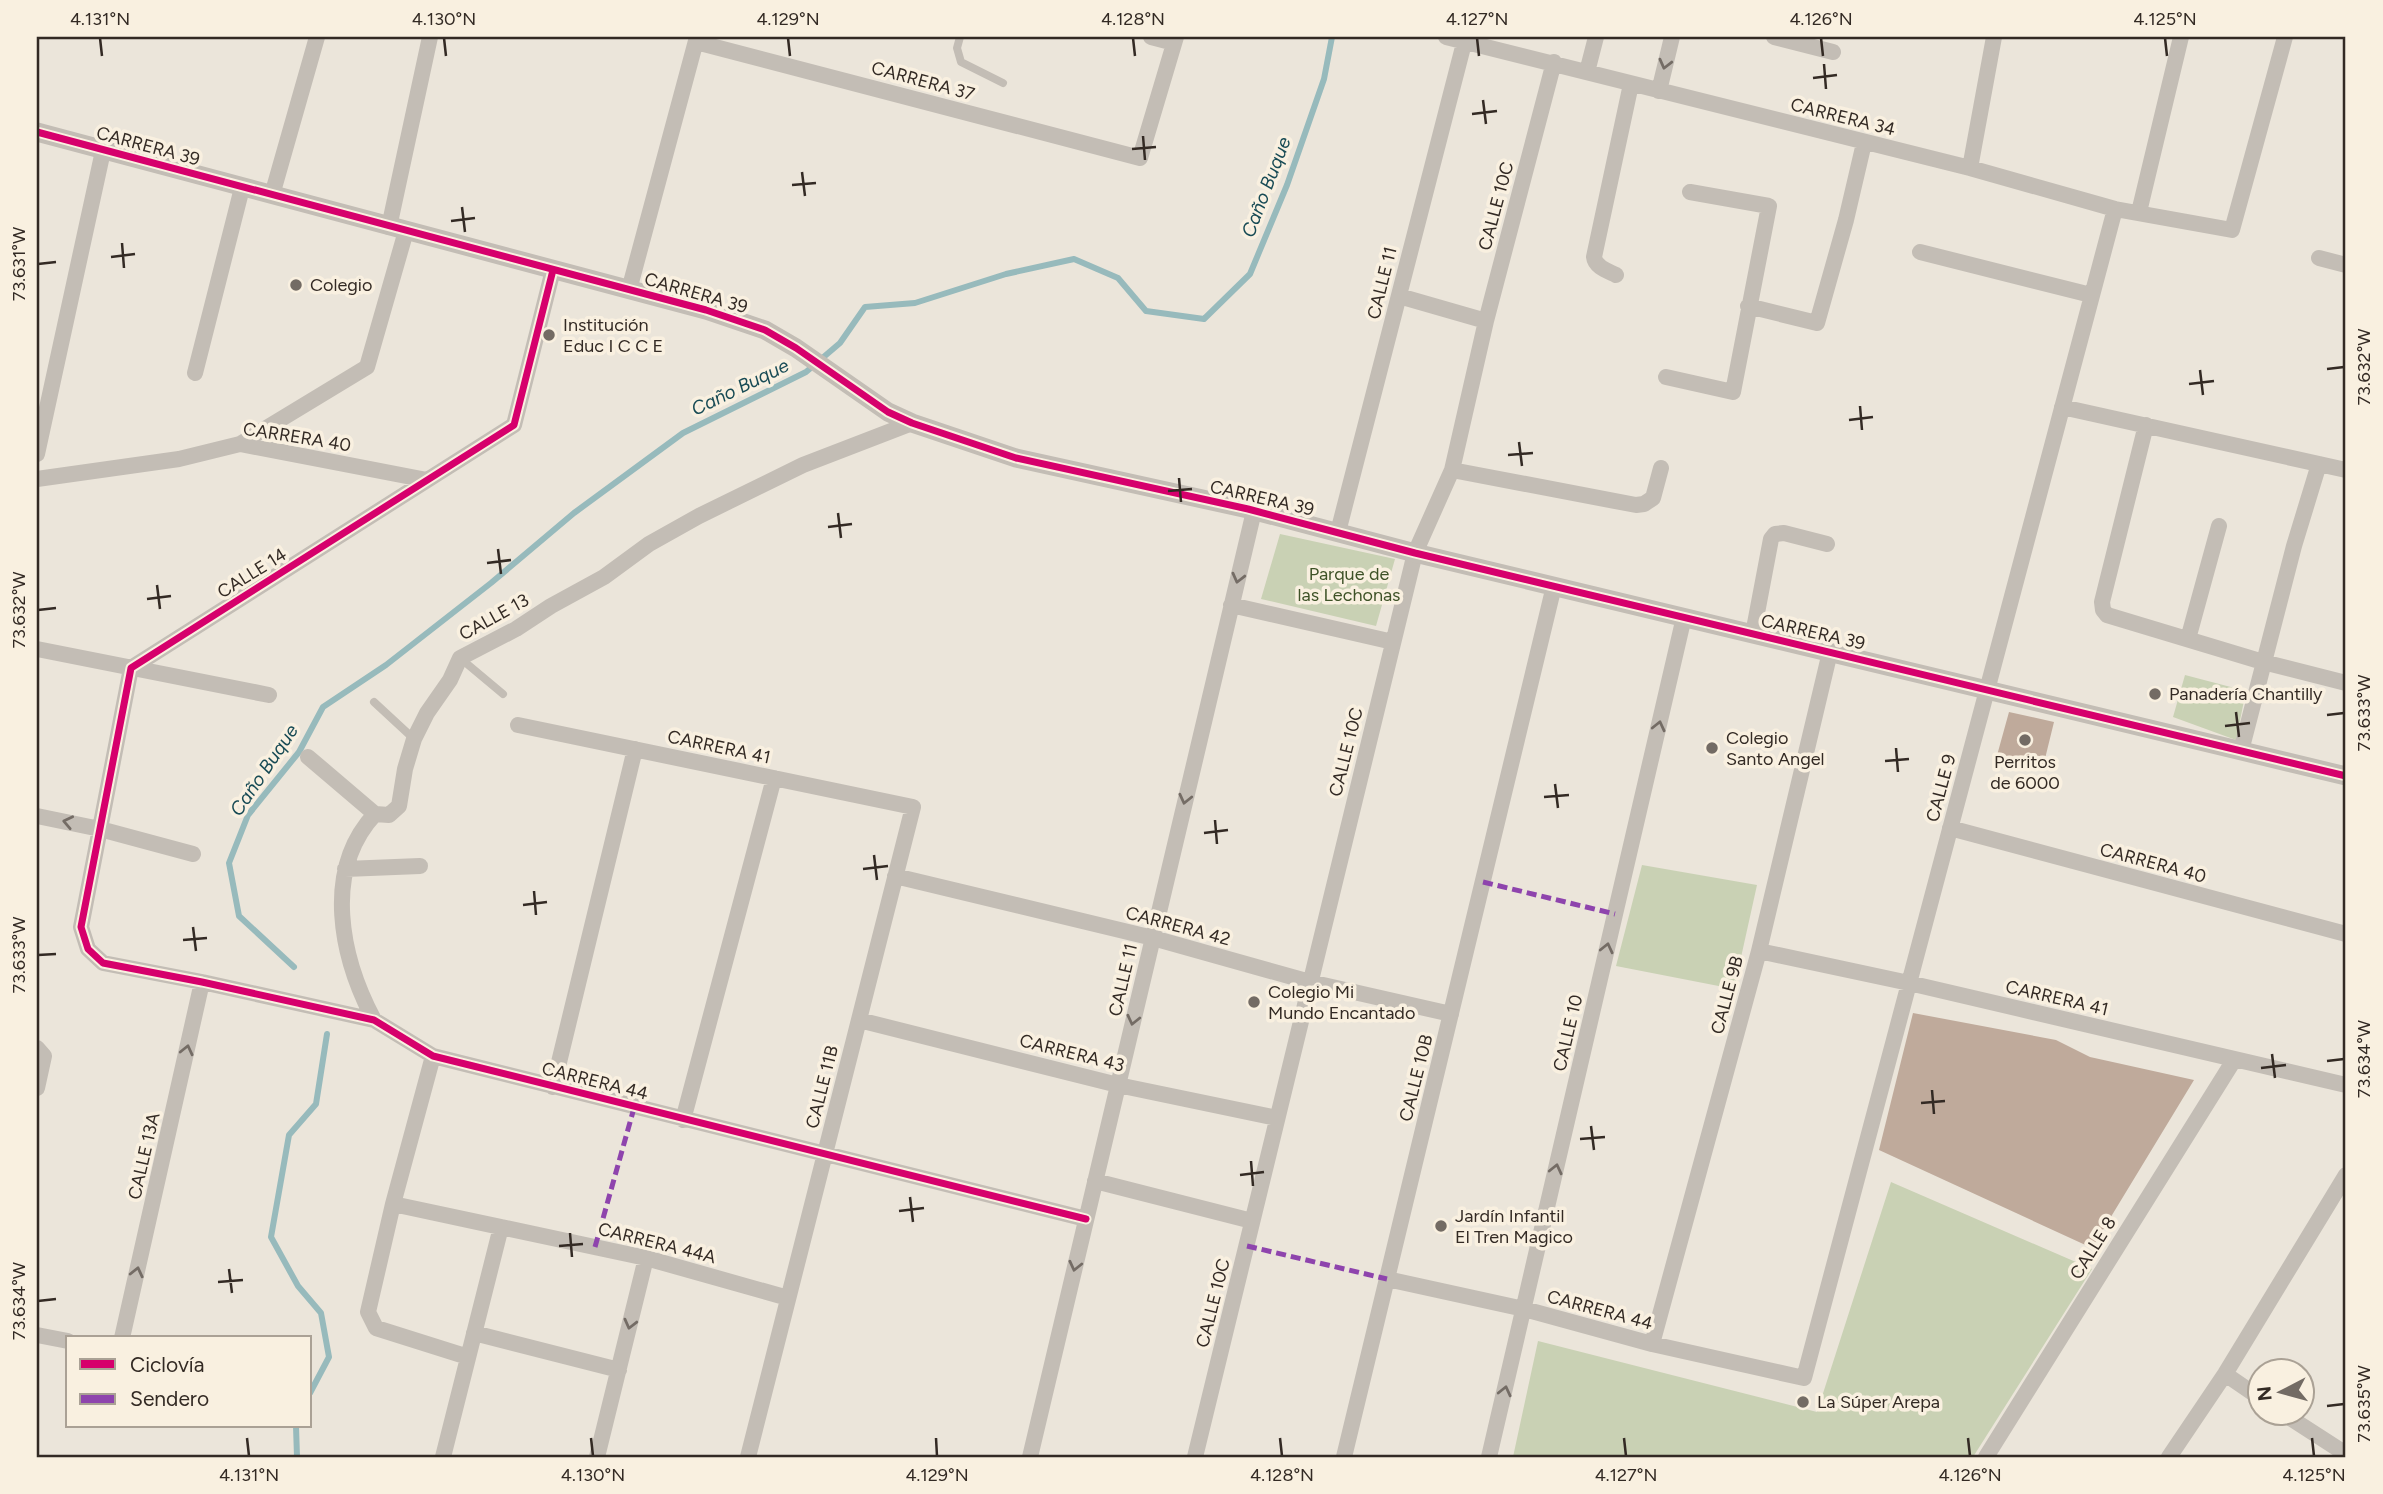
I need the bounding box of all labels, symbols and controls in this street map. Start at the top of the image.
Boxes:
text: 4.131°N [70,8,130,30]
text: 4.130°N [412,8,476,30]
text: 4.129°N [756,8,820,30]
text: 4.128°N [1101,8,1165,30]
text: 4.127°N [1446,8,1508,30]
text: 4.126°N [1789,8,1853,30]
text: 4.125°N [2133,8,2197,30]
street label: CARRERA 37 [869,57,977,105]
one-way arrow [1659,57,1674,69]
street label: CARRERA 34 [1788,93,1898,141]
street label: CARRERA 39 [94,122,202,170]
water label: Caño Buque [1236,133,1296,240]
street label: CALLE 10C [1474,159,1518,253]
text: 73.631°W [8,226,30,301]
street label: CALLE 11 [1362,245,1402,321]
street label: CARRERA 39 [642,268,750,318]
place label: Colegio [310,274,372,296]
marker: Colegio [288,277,304,293]
place label: Institución Educ I C C E [563,314,663,357]
marker: Institución Educ I C C E [541,327,557,343]
text: 73.632°W [2353,328,2375,406]
water label: Caño Buque [687,353,793,420]
street label: CARRERA 40 [241,418,353,456]
street label: CARRERA 39 [1208,475,1316,521]
street label: CALLE 14 [213,543,291,603]
park label: Parque de las Lechonas [1298,563,1401,606]
text: 73.632°W [8,571,30,649]
one-way arrow [1232,572,1246,584]
street label: CALLE 13 [455,589,533,645]
street label: CARRERA 39 [1759,609,1867,655]
text: 73.633°W [2353,674,2375,751]
place label: Panadería Chantilly [2169,683,2323,705]
marker: Panadería Chantilly [2147,686,2163,702]
street label: CALLE 10C [1324,705,1368,799]
water label: Caño Buque [225,719,303,820]
one-way arrow [1650,720,1665,732]
street label: CARRERA 41 [665,725,773,769]
place label: Colegio Santo Angel [1726,727,1825,770]
marker: Perritos de 6000 [2017,732,2033,748]
marker: Colegio Santo Angel [1704,740,1720,756]
place label: Perritos de 6000 [1990,751,2060,794]
street label: CALLE 9 [1921,752,1961,824]
one-way arrow [1179,793,1194,805]
one-way arrow [62,816,74,831]
street label: CARRERA 40 [2098,838,2208,888]
street label: CARRERA 42 [1123,901,1233,951]
text: 73.633°W [8,916,30,993]
street label: CALLE 11 [1104,942,1142,1018]
one-way arrow [1599,942,1614,954]
street label: CALLE 9B [1706,953,1748,1037]
street label: CARRERA 41 [2003,975,2111,1021]
place label: Colegio Mi Mundo Encantado [1268,981,1415,1024]
street label: CALLE 10 [1549,993,1587,1073]
marker: Colegio Mi Mundo Encantado [1246,994,1262,1010]
one-way arrow [1127,1014,1141,1026]
text: 73.634°W [2353,1019,2375,1098]
street label: CARRERA 43 [1017,1029,1127,1077]
street label: CALLE 10B [1395,1032,1437,1124]
street label: CALLE 11B [801,1043,843,1131]
one-way arrow [179,1044,194,1056]
street label: CARRERA 44 [540,1057,650,1105]
street label: CALLE 13A [123,1110,165,1202]
one-way arrow [1548,1163,1562,1175]
place label: Jardín Infantil El Tren Magico [1455,1205,1573,1248]
street label: CALLE 8 [2065,1212,2121,1284]
street label: CARRERA 44A [596,1218,718,1268]
marker: Jardín Infantil El Tren Magico [1433,1218,1449,1234]
street label: CALLE 10C [1191,1256,1235,1350]
one-way arrow [1068,1260,1083,1272]
text: 73.634°W [8,1261,30,1340]
one-way arrow [129,1266,144,1278]
street label: CARRERA 44 [1545,1285,1655,1335]
one-way arrow [624,1318,638,1330]
legend [66,1336,312,1428]
text: Ciclovía [130,1352,204,1377]
north arrow [2246,1358,2316,1428]
text: 73.635°W [2353,1365,2375,1443]
one-way arrow [1496,1385,1511,1397]
text: N [2252,1385,2277,1402]
text: Sendero [130,1386,209,1411]
place label: La Súper Arepa [1817,1391,1940,1413]
marker: La Súper Arepa [1795,1394,1811,1410]
text: 4.131°N [219,1464,279,1486]
text: 4.130°N [561,1464,625,1486]
text: 4.129°N [905,1464,969,1486]
text: 4.128°N [1250,1464,1314,1486]
text: 4.127°N [1595,1464,1657,1486]
text: 4.126°N [1938,1464,2002,1486]
text: 4.125°N [2282,1464,2346,1486]

